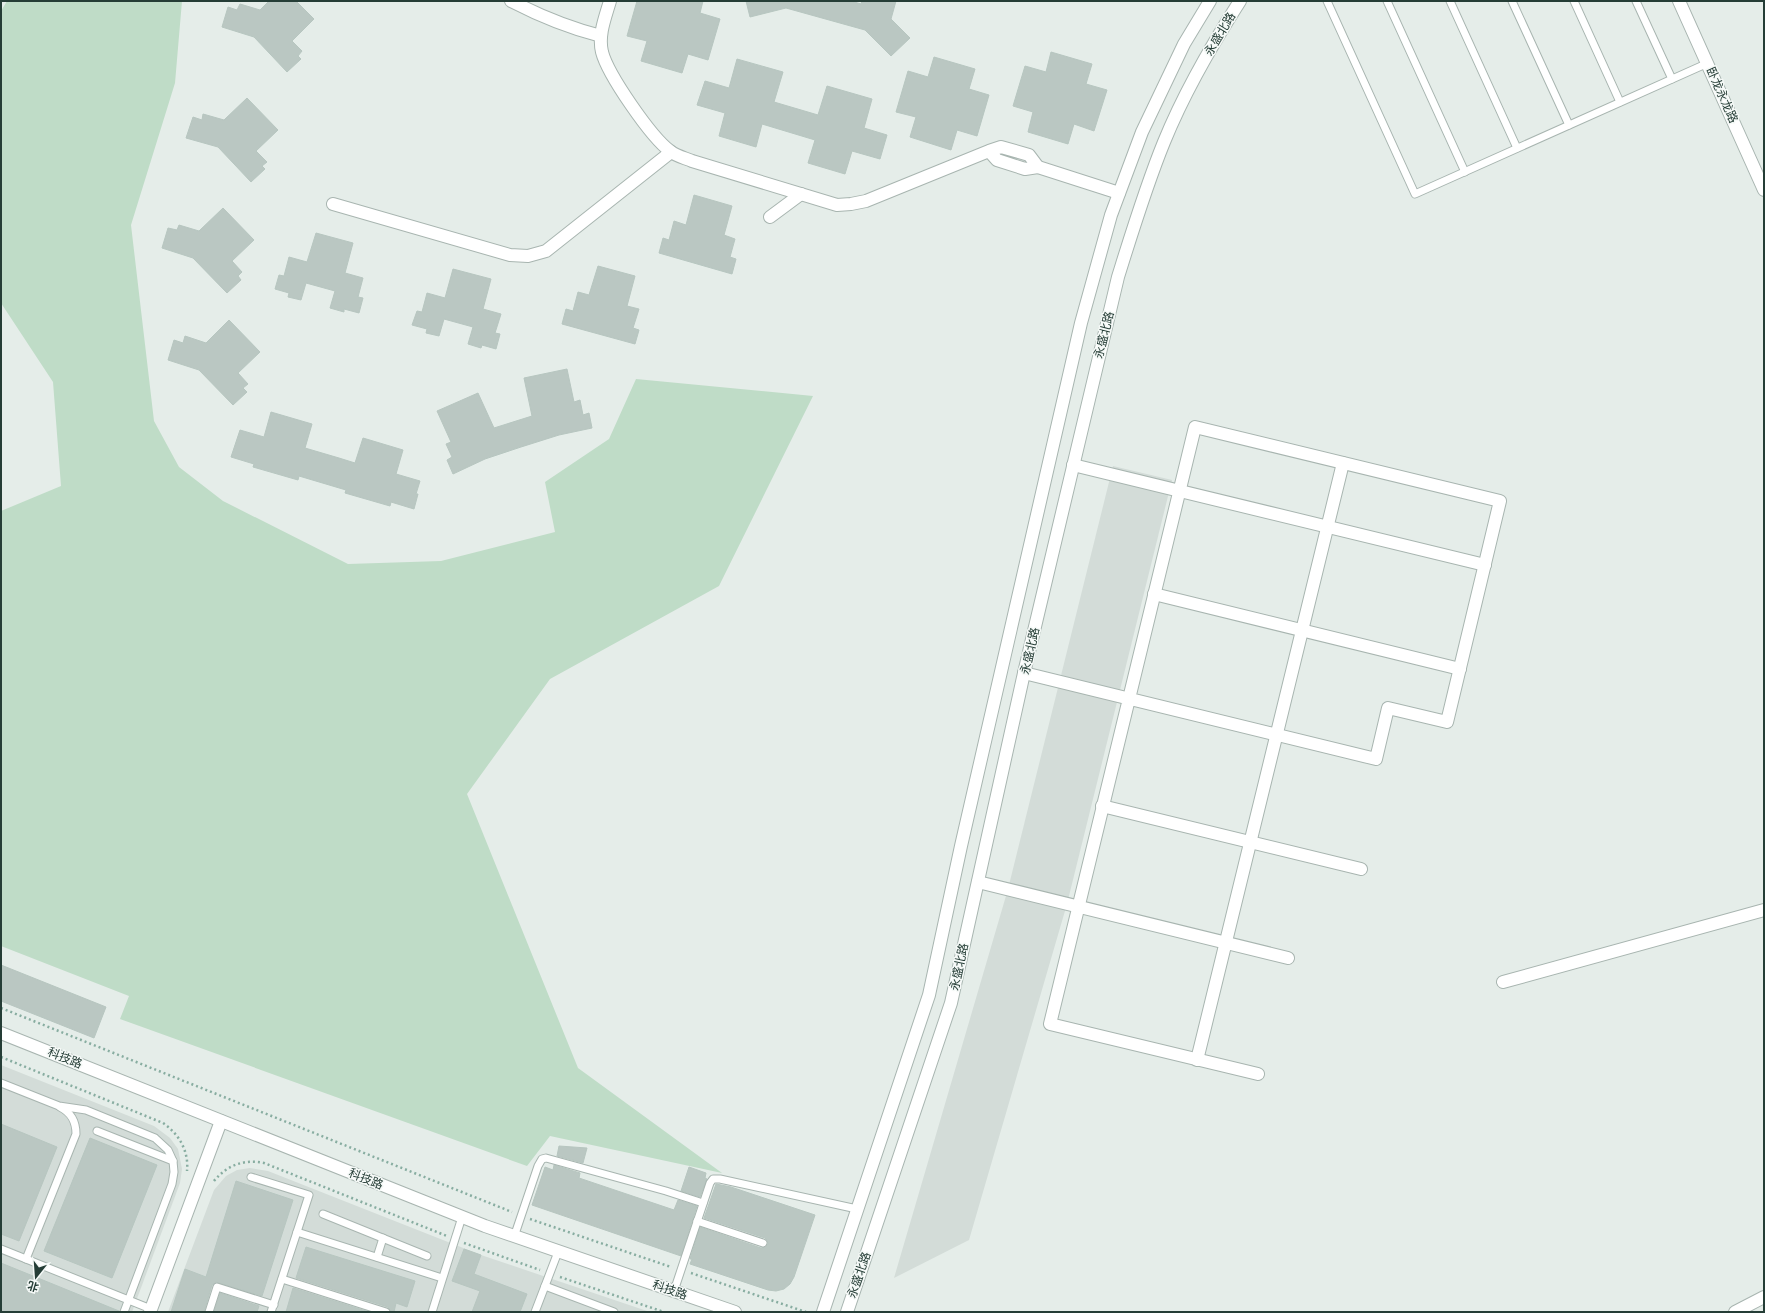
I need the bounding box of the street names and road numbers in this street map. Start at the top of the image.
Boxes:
street label: 永盛北路 [1200,9,1239,59]
street label: 卧龙永龙路 [1702,64,1742,126]
street label: 永盛北路 [1089,310,1118,360]
street label: 永盛北路 [1016,626,1043,676]
street label: 永盛北路 [945,942,972,992]
street label: 科技路 [45,1043,85,1072]
street label: 科技路 [346,1164,386,1193]
street label: 永盛北路 [843,1249,874,1300]
street label: 科技路 [650,1276,690,1303]

